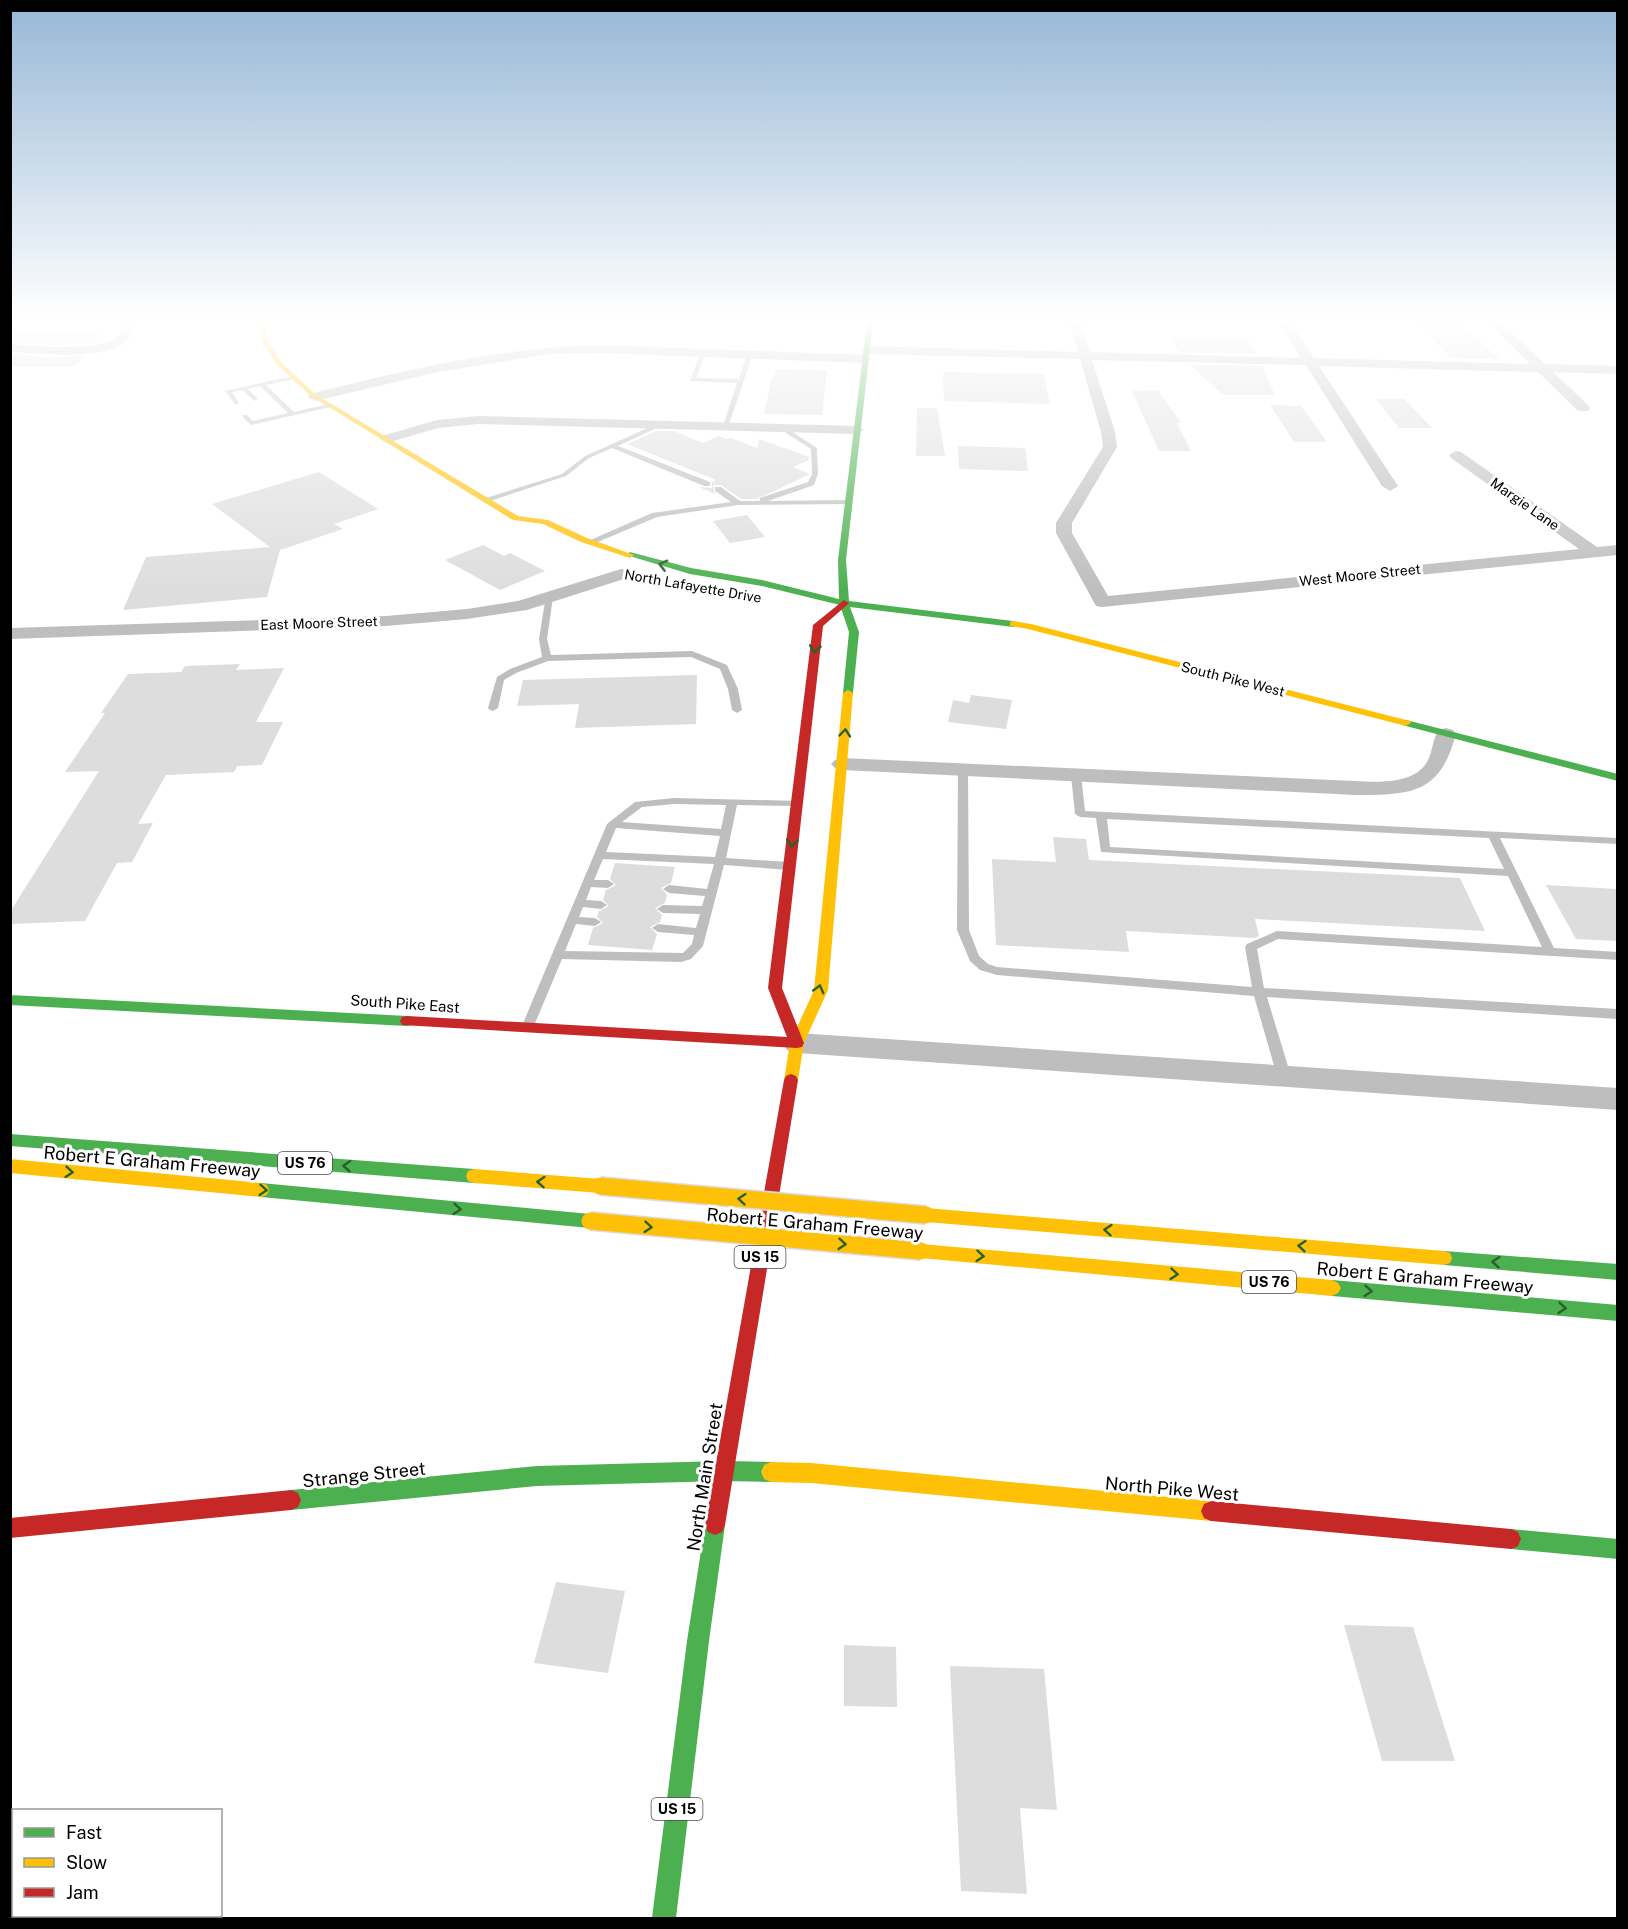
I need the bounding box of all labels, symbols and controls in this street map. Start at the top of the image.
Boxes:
street label: Margie Lane [1487,474,1563,534]
one-way arrow [658,559,668,572]
street label: West Moore Street [1298,561,1422,589]
street label: North Lafayette Drive [623,566,763,606]
street label: East Moore Street [260,613,378,633]
one-way arrow [809,645,822,654]
street label: South Pike West [1180,658,1286,700]
one-way arrow [838,728,851,737]
one-way arrow [786,838,799,848]
one-way arrow [812,984,825,994]
street label: South Pike East [350,991,460,1016]
street label: Robert E Graham Freeway [43,1142,262,1181]
road number: US 76 [278,1152,332,1174]
one-way arrow [342,1160,351,1173]
one-way arrow [64,1165,73,1178]
one-way arrow [537,1175,546,1188]
one-way arrow [258,1183,267,1196]
one-way arrow [738,1193,747,1206]
one-way arrow [452,1202,462,1215]
street label: Robert E Graham Freeway [706,1204,925,1243]
one-way arrow [643,1220,652,1233]
one-way arrow [1103,1224,1112,1237]
one-way arrow [838,1237,847,1250]
one-way arrow [1298,1240,1307,1253]
road number: US 15 [734,1246,786,1268]
one-way arrow [975,1249,984,1262]
one-way arrow [1492,1256,1501,1269]
street label: Robert E Graham Freeway [1316,1258,1535,1297]
one-way arrow [1169,1267,1178,1280]
road number: US 76 [1242,1271,1296,1293]
one-way arrow [1364,1284,1373,1297]
one-way arrow [1558,1301,1567,1314]
street label: North Main Street [682,1401,727,1553]
street label: Strange Street [301,1458,427,1491]
street label: North Pike West [1104,1472,1240,1505]
road number: US 15 [652,1798,702,1820]
legend [12,1809,222,1917]
text: Fast [66,1822,102,1843]
text: Slow [66,1852,107,1873]
text: Jam [66,1882,99,1903]

